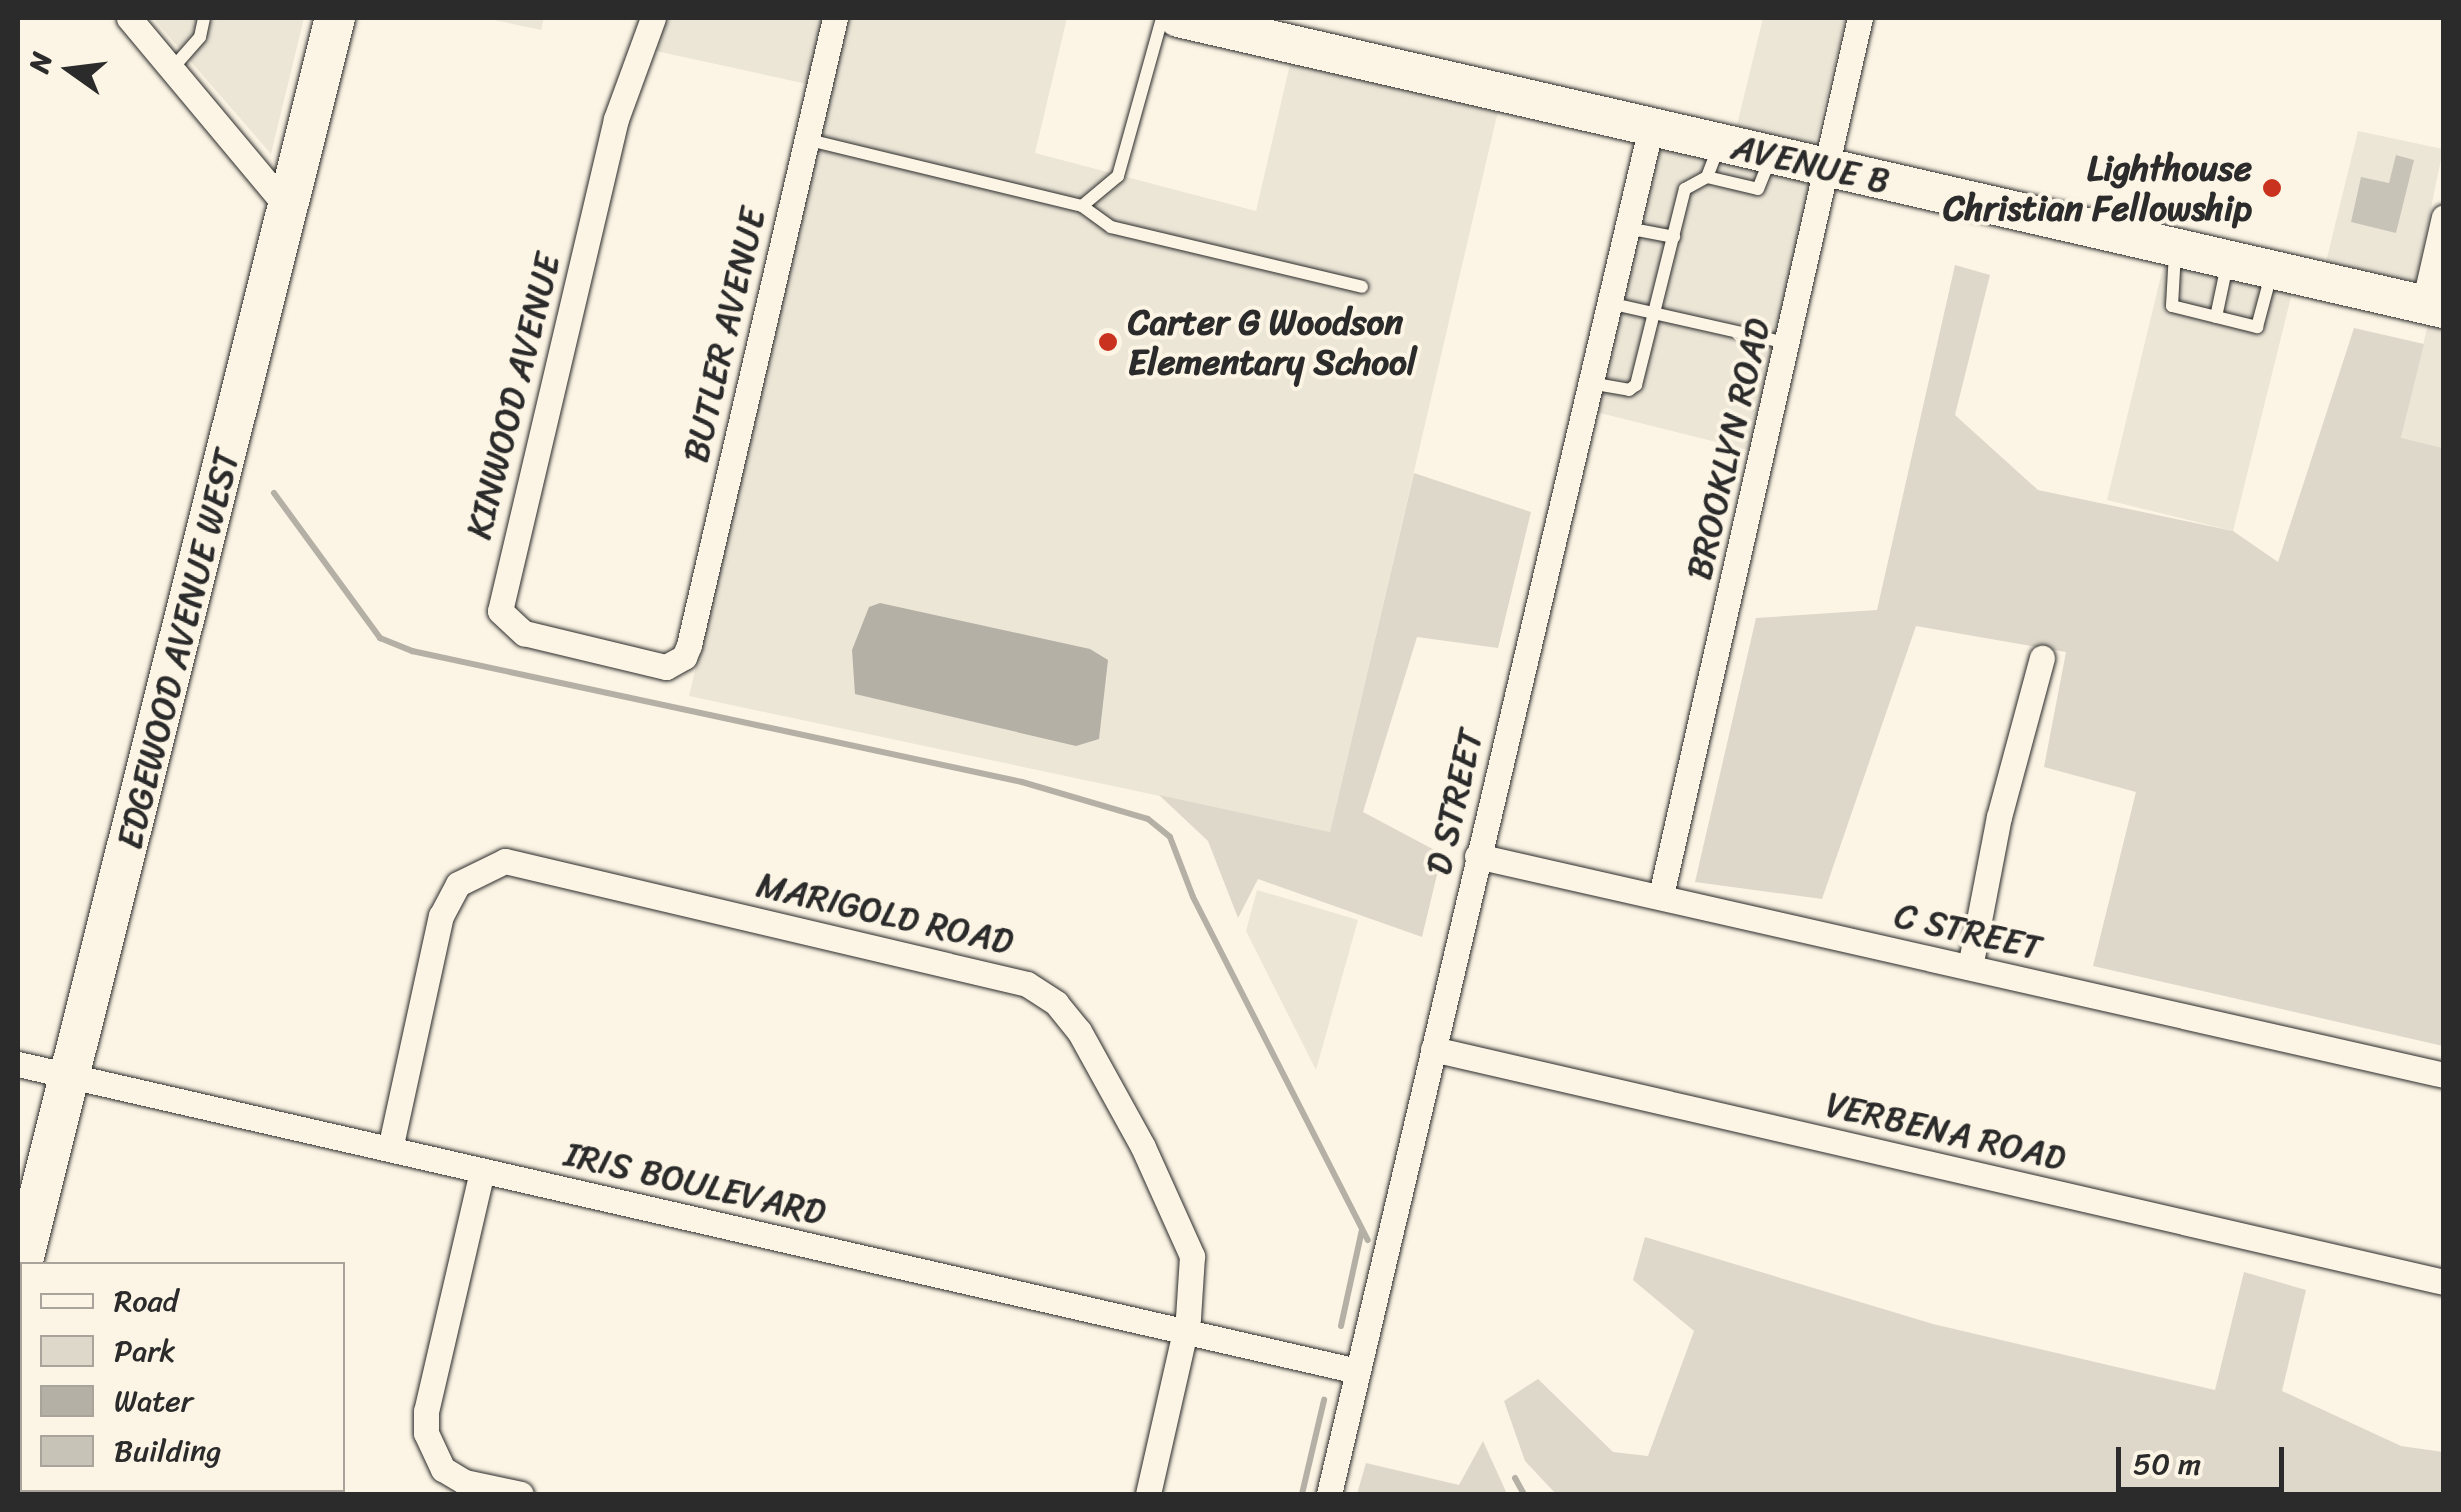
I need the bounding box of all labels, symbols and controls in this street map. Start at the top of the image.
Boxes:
north arrow [20,20,120,120]
text: N [14,47,67,78]
street label: AVENUE B [1728,125,1894,203]
place label: Lighthouse Christian Fellowship [1941,147,2252,229]
marker: Lighthouse Christian Fellowship [2261,177,2283,199]
street label: BUTLER AVENUE [674,204,774,466]
street label: KINWOOD AVENUE [457,249,569,543]
place label: Carter G Woodson Elementary School [1128,301,1417,383]
street label: BROOKLYN ROAD [1678,314,1778,584]
marker: Carter G Woodson Elementary School [1097,331,1119,353]
street label: EDGEWOOD AVENUE WEST [108,445,248,853]
street label: D STREET [1417,724,1491,880]
street label: MARIGOLD ROAD [753,863,1017,963]
street label: C STREET [1890,894,2046,968]
street label: VERBENA ROAD [1822,1083,2070,1179]
street label: IRIS BOULEVARD [561,1133,829,1233]
legend [20,1262,345,1492]
text: Road [114,1274,178,1328]
text: Park [114,1324,176,1378]
text: Water [114,1374,193,1428]
text: Building [114,1424,221,1478]
scale bar [2121,1427,2288,1489]
text: 50 m [2133,1437,2201,1491]

